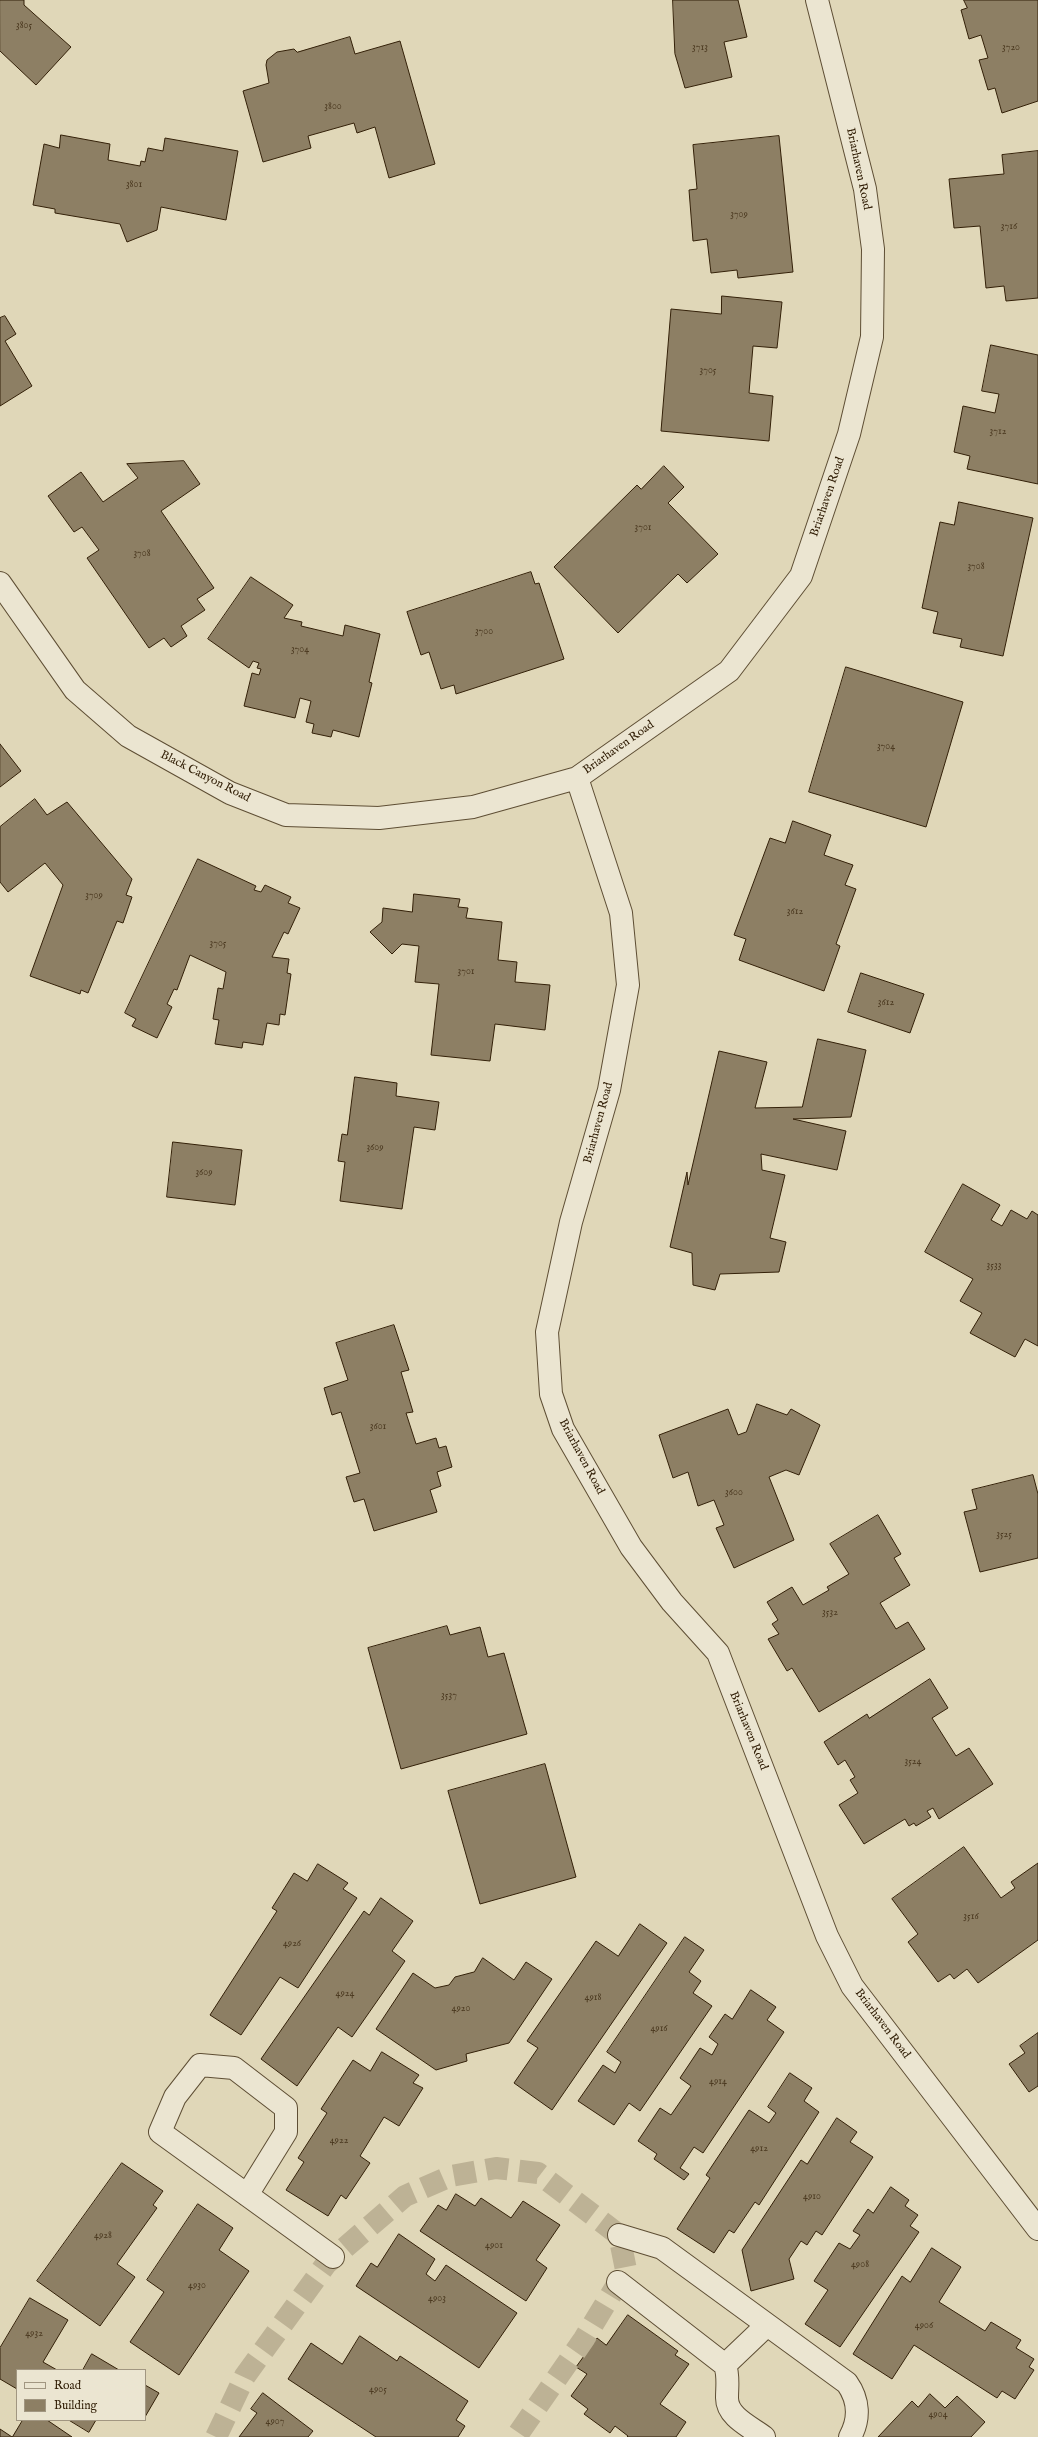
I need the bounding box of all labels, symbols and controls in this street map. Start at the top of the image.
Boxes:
house number: 3805 [16,20,32,32]
house number: 3713 [692,42,708,54]
house number: 3720 [1002,42,1020,54]
house number: 3800 [324,101,342,113]
street label: Briarhaven Road [842,127,874,211]
house number: 3801 [126,179,142,191]
house number: 3709 [730,209,748,221]
house number: 3716 [1001,221,1017,233]
house number: 3705 [700,365,716,377]
house number: 3712 [990,426,1006,438]
street label: Briarhaven Road [808,455,848,539]
house number: 3701 [635,522,651,534]
house number: 3708 [133,548,151,560]
house number: 3708 [967,561,985,573]
house number: 3700 [475,626,493,638]
house number: 3704 [291,644,309,656]
street label: Briarhaven Road [581,718,657,778]
house number: 3704 [877,741,895,753]
street label: Black Canyon Road [158,748,252,806]
house number: 3709 [85,890,103,902]
house number: 3612 [787,906,803,918]
house number: 3705 [210,938,226,950]
house number: 3701 [458,966,474,978]
house number: 3612 [878,997,894,1009]
street label: Briarhaven Road [581,1081,617,1165]
house number: 3609 [366,1142,384,1154]
house number: 3609 [195,1167,213,1179]
house number: 3533 [987,1260,1001,1272]
street label: Briarhaven Road [555,1417,607,1497]
house number: 3601 [370,1421,386,1433]
house number: 3600 [725,1487,743,1499]
house number: 3525 [996,1529,1012,1541]
house number: 3532 [822,1607,838,1619]
house number: 3537 [441,1690,457,1702]
street label: Briarhaven Road [726,1690,770,1772]
house number: 3524 [905,1756,921,1768]
house number: 3516 [963,1911,979,1923]
house number: 4926 [283,1938,301,1950]
street label: Briarhaven Road [851,1986,913,2062]
house number: 4924 [336,1988,354,2000]
house number: 4918 [585,1992,601,2004]
house number: 4920 [452,2003,470,2015]
house number: 4916 [650,2023,668,2035]
house number: 4914 [709,2076,727,2088]
house number: 4922 [330,2135,348,2147]
house number: 4912 [750,2143,768,2155]
house number: 4910 [803,2191,821,2203]
house number: 4928 [94,2230,112,2242]
house number: 4901 [485,2240,503,2252]
house number: 4908 [851,2259,869,2271]
house number: 4930 [188,2280,206,2292]
house number: 4903 [428,2293,446,2305]
house number: 4906 [915,2320,933,2332]
house number: 4932 [25,2328,43,2340]
legend [16,2369,146,2421]
text: Road [54,2378,81,2393]
house number: 4905 [369,2384,387,2396]
text: Building [54,2398,97,2413]
house number: 4904 [928,2409,948,2421]
house number: 4907 [266,2416,284,2428]

